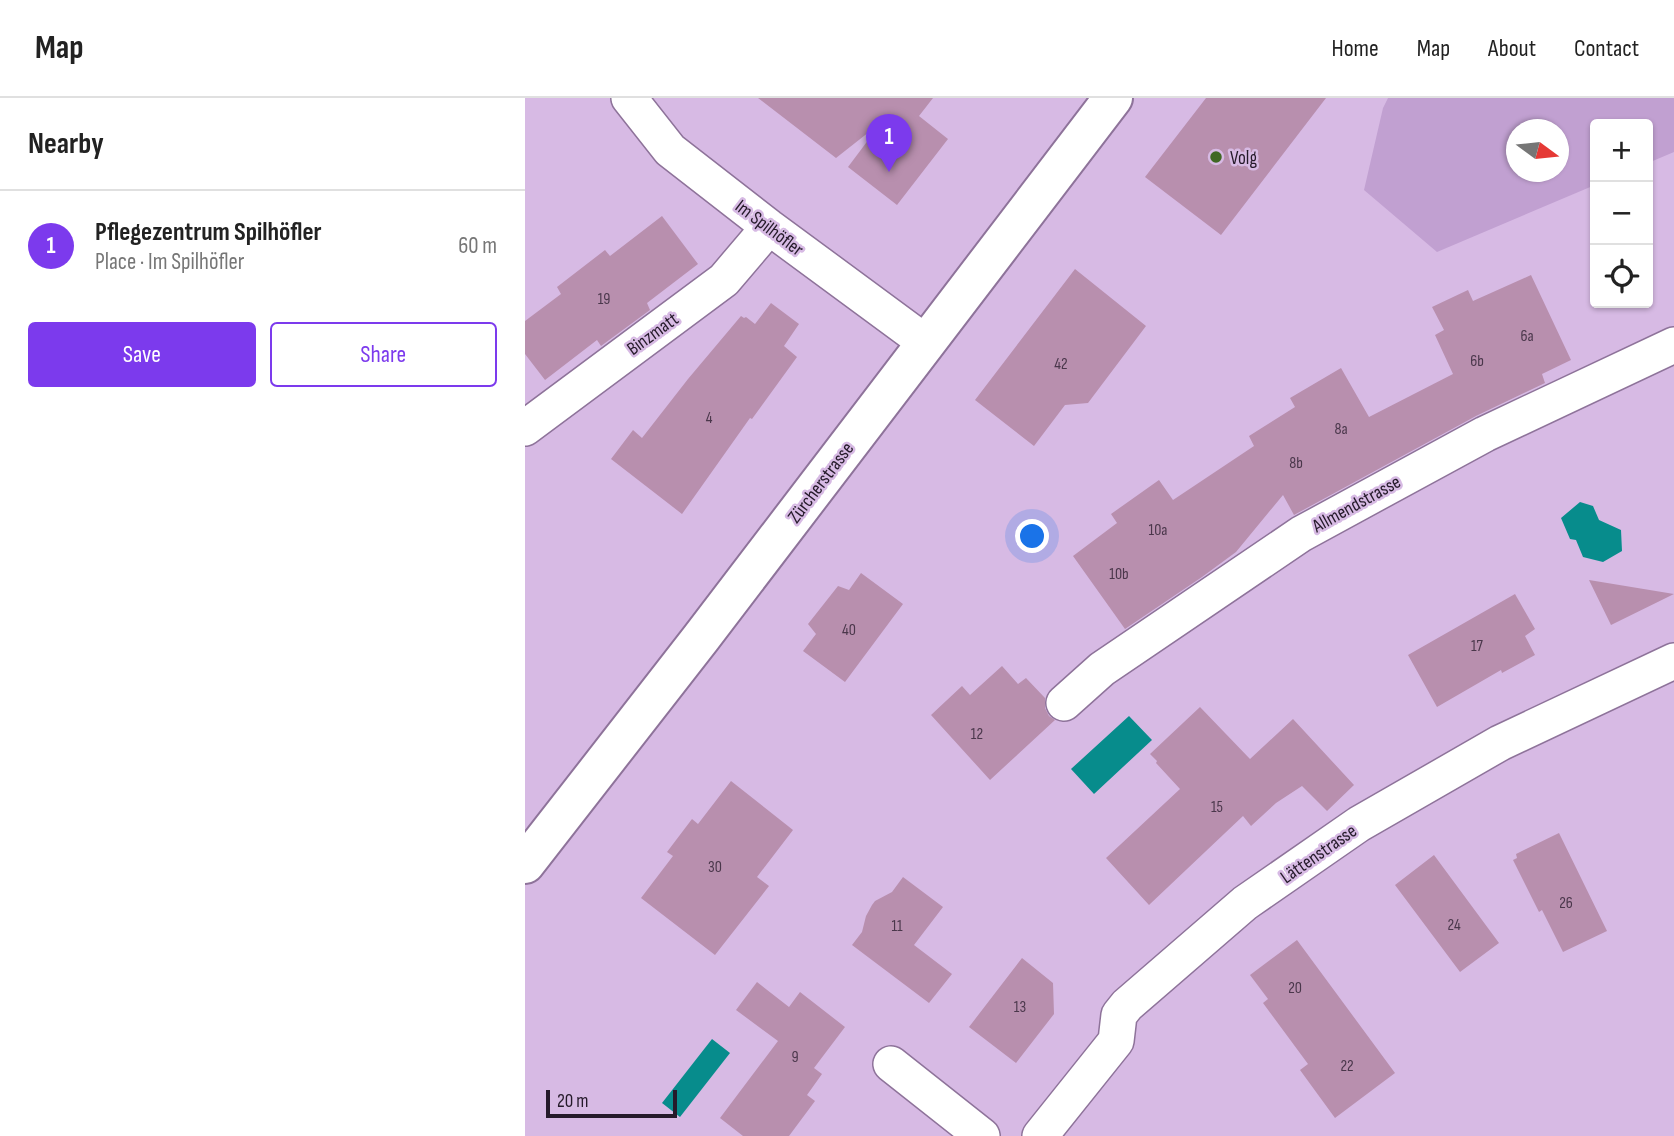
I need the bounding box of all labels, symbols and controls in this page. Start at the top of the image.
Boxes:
text: Map [35,28,84,68]
text: Home [1331,34,1379,63]
text: Map [1417,34,1450,63]
text: About [1488,34,1536,63]
text: Contact [1574,34,1639,63]
pin: 1 [866,114,912,172]
north arrow [1506,119,1569,182]
map controls [1590,119,1653,308]
button: + [1590,119,1653,182]
text: Nearby [28,126,104,162]
place label: Volg [1230,147,1257,170]
marker: Volg [1208,149,1224,165]
button: − [1590,182,1653,245]
street label: Im Spilhöfler [730,195,808,262]
text: Pflegezentrum Spilhöfler [95,217,322,248]
text: 1 [46,232,56,260]
text: 60 m [458,232,497,260]
button: locate [1590,245,1653,308]
text: Place · Im Spilhöfler [95,248,244,276]
house number: 19 [598,290,610,309]
street label: Binzmatt [623,308,683,361]
button: Save [28,322,256,387]
button: Share [270,322,497,387]
house number: 6a [1520,327,1534,346]
house number: 6b [1470,352,1484,371]
house number: 42 [1054,355,1068,374]
house number: 4 [706,409,713,428]
house number: 8a [1334,420,1348,439]
street label: Zürcherstrasse [783,438,859,528]
house number: 8b [1289,454,1303,473]
street label: Allmendstrasse [1308,471,1405,538]
your location [1015,519,1049,553]
house number: 10a [1149,521,1167,540]
house number: 10b [1109,565,1129,584]
house number: 40 [842,621,856,640]
house number: 17 [1471,637,1484,656]
house number: 12 [971,725,983,744]
house number: 15 [1211,798,1223,817]
street label: Lättenstrasse [1276,820,1361,889]
house number: 30 [708,858,722,877]
house number: 26 [1559,894,1573,913]
house number: 24 [1447,916,1461,935]
house number: 11 [891,917,903,936]
house number: 20 [1288,979,1302,998]
house number: 13 [1014,998,1026,1017]
house number: 9 [791,1048,799,1067]
house number: 22 [1340,1057,1354,1076]
scale bar [546,1087,677,1119]
text: 20 m [557,1090,589,1113]

